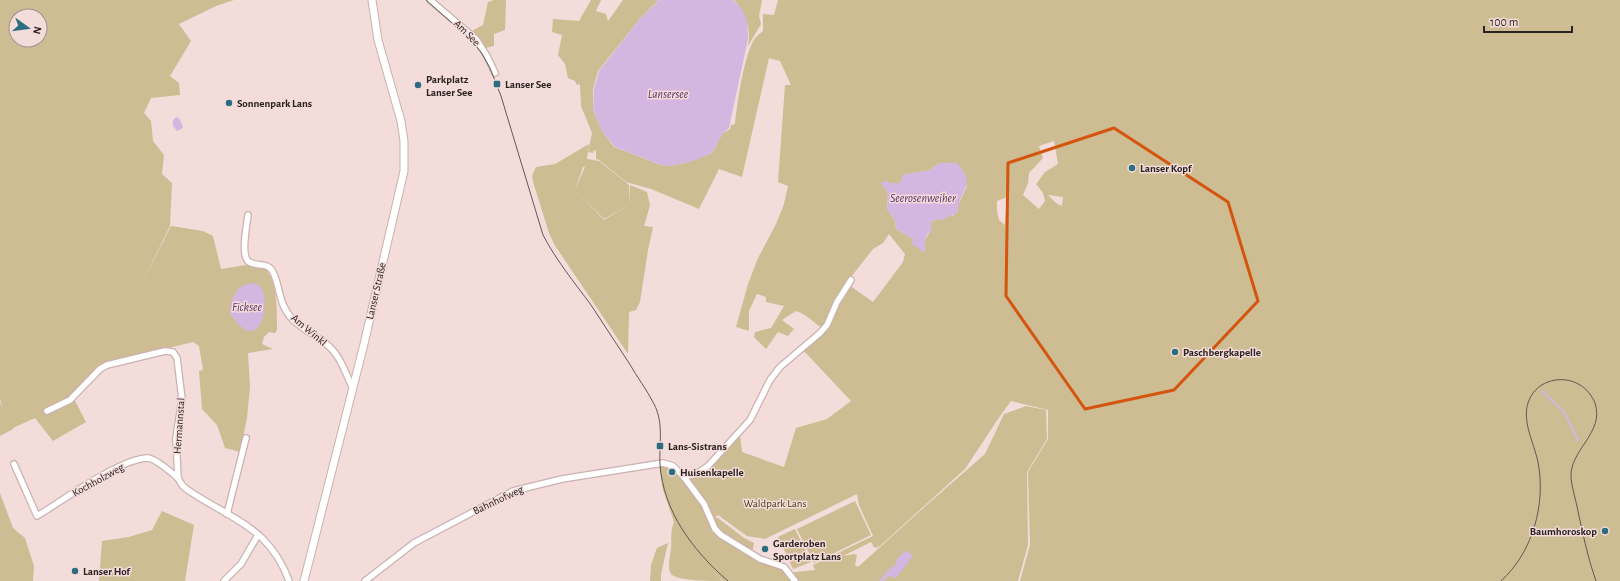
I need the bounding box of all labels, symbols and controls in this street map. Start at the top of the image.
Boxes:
north arrow [8,8,48,48]
scale bar [1484,8,1572,34]
text: 100 m [1490,16,1518,28]
street label: Am See [452,18,482,48]
text: N [31,25,43,35]
place label: Parkplatz Lanser See [426,74,472,98]
marker: Lanser See [492,79,502,89]
place label: Lanser See [505,79,551,90]
marker: Parkplatz Lanser See [413,80,423,90]
water label: Lansersee [648,88,689,100]
marker: Sonnenpark Lans [224,98,234,108]
place label: Sonnenpark Lans [237,98,312,109]
marker: Lanser Kopf [1127,163,1137,173]
place label: Lanser Kopf [1140,163,1193,174]
water label: Seerosenweiher [890,192,957,204]
street label: Lanser Straße [364,261,388,321]
water label: Ficksee [232,301,262,313]
street label: Am Winkl [289,312,329,348]
marker: Paschbergkapelle [1170,347,1180,357]
place label: Paschbergkapelle [1183,347,1261,358]
street label: Hermannstal [172,398,186,454]
marker: Lans-Sistrans [655,441,665,451]
place label: Lans-Sistrans [668,441,727,452]
street label: Kochholzweg [70,461,126,499]
marker: Huisenkapelle [667,467,677,477]
place label: Huisenkapelle [680,467,744,478]
street label: Bahnhofweg [471,483,525,516]
park label: Waldpark Lans [744,498,807,509]
place label: Baumhoroskop [1530,526,1597,537]
marker: Baumhoroskop [1600,526,1610,536]
place label: Garderoben Sportplatz Lans [773,538,841,562]
marker: Garderoben Sportplatz Lans [760,544,770,554]
marker: Lanser Hof [70,566,80,576]
place label: Lanser Hof [83,566,131,577]

